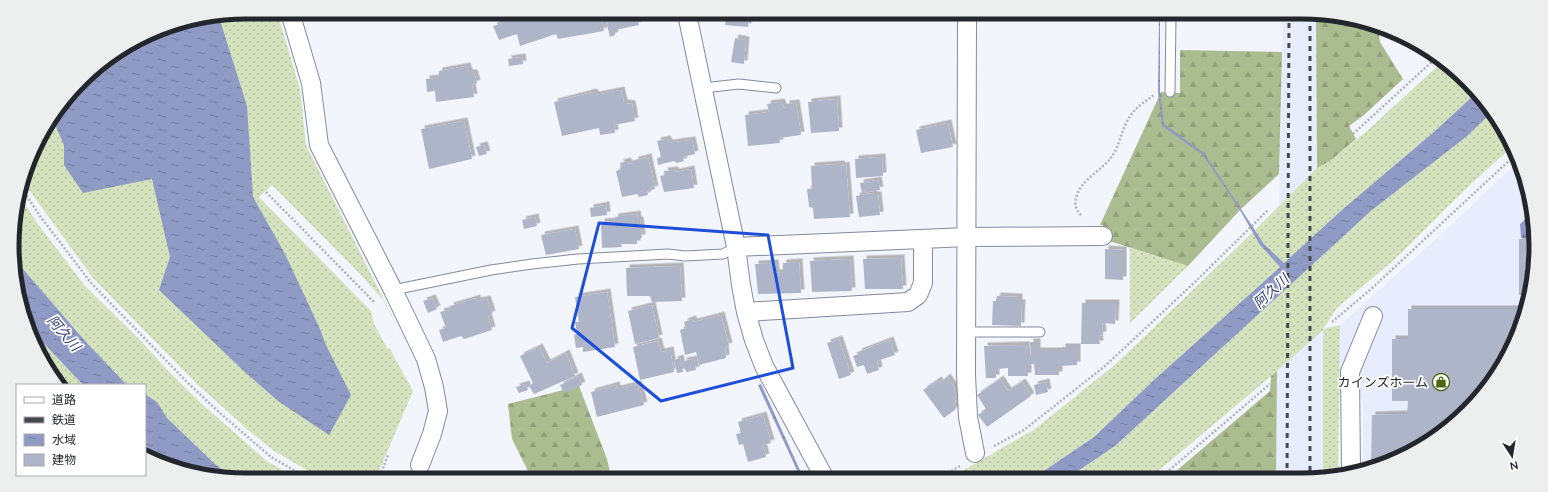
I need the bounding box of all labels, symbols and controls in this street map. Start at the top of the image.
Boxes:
water label: 阿久川 [1250,269,1295,313]
water label: 阿久川 [43,311,86,357]
shop icon: カインズホーム [1431,372,1451,392]
place label: カインズホーム [1338,374,1428,392]
legend [16,384,146,476]
text: 道路 [52,392,76,408]
text: 鉄道 [52,412,76,428]
text: 水域 [52,432,76,448]
north arrow [1492,436,1532,476]
text: 建物 [52,452,76,468]
text: N [1508,457,1520,473]

